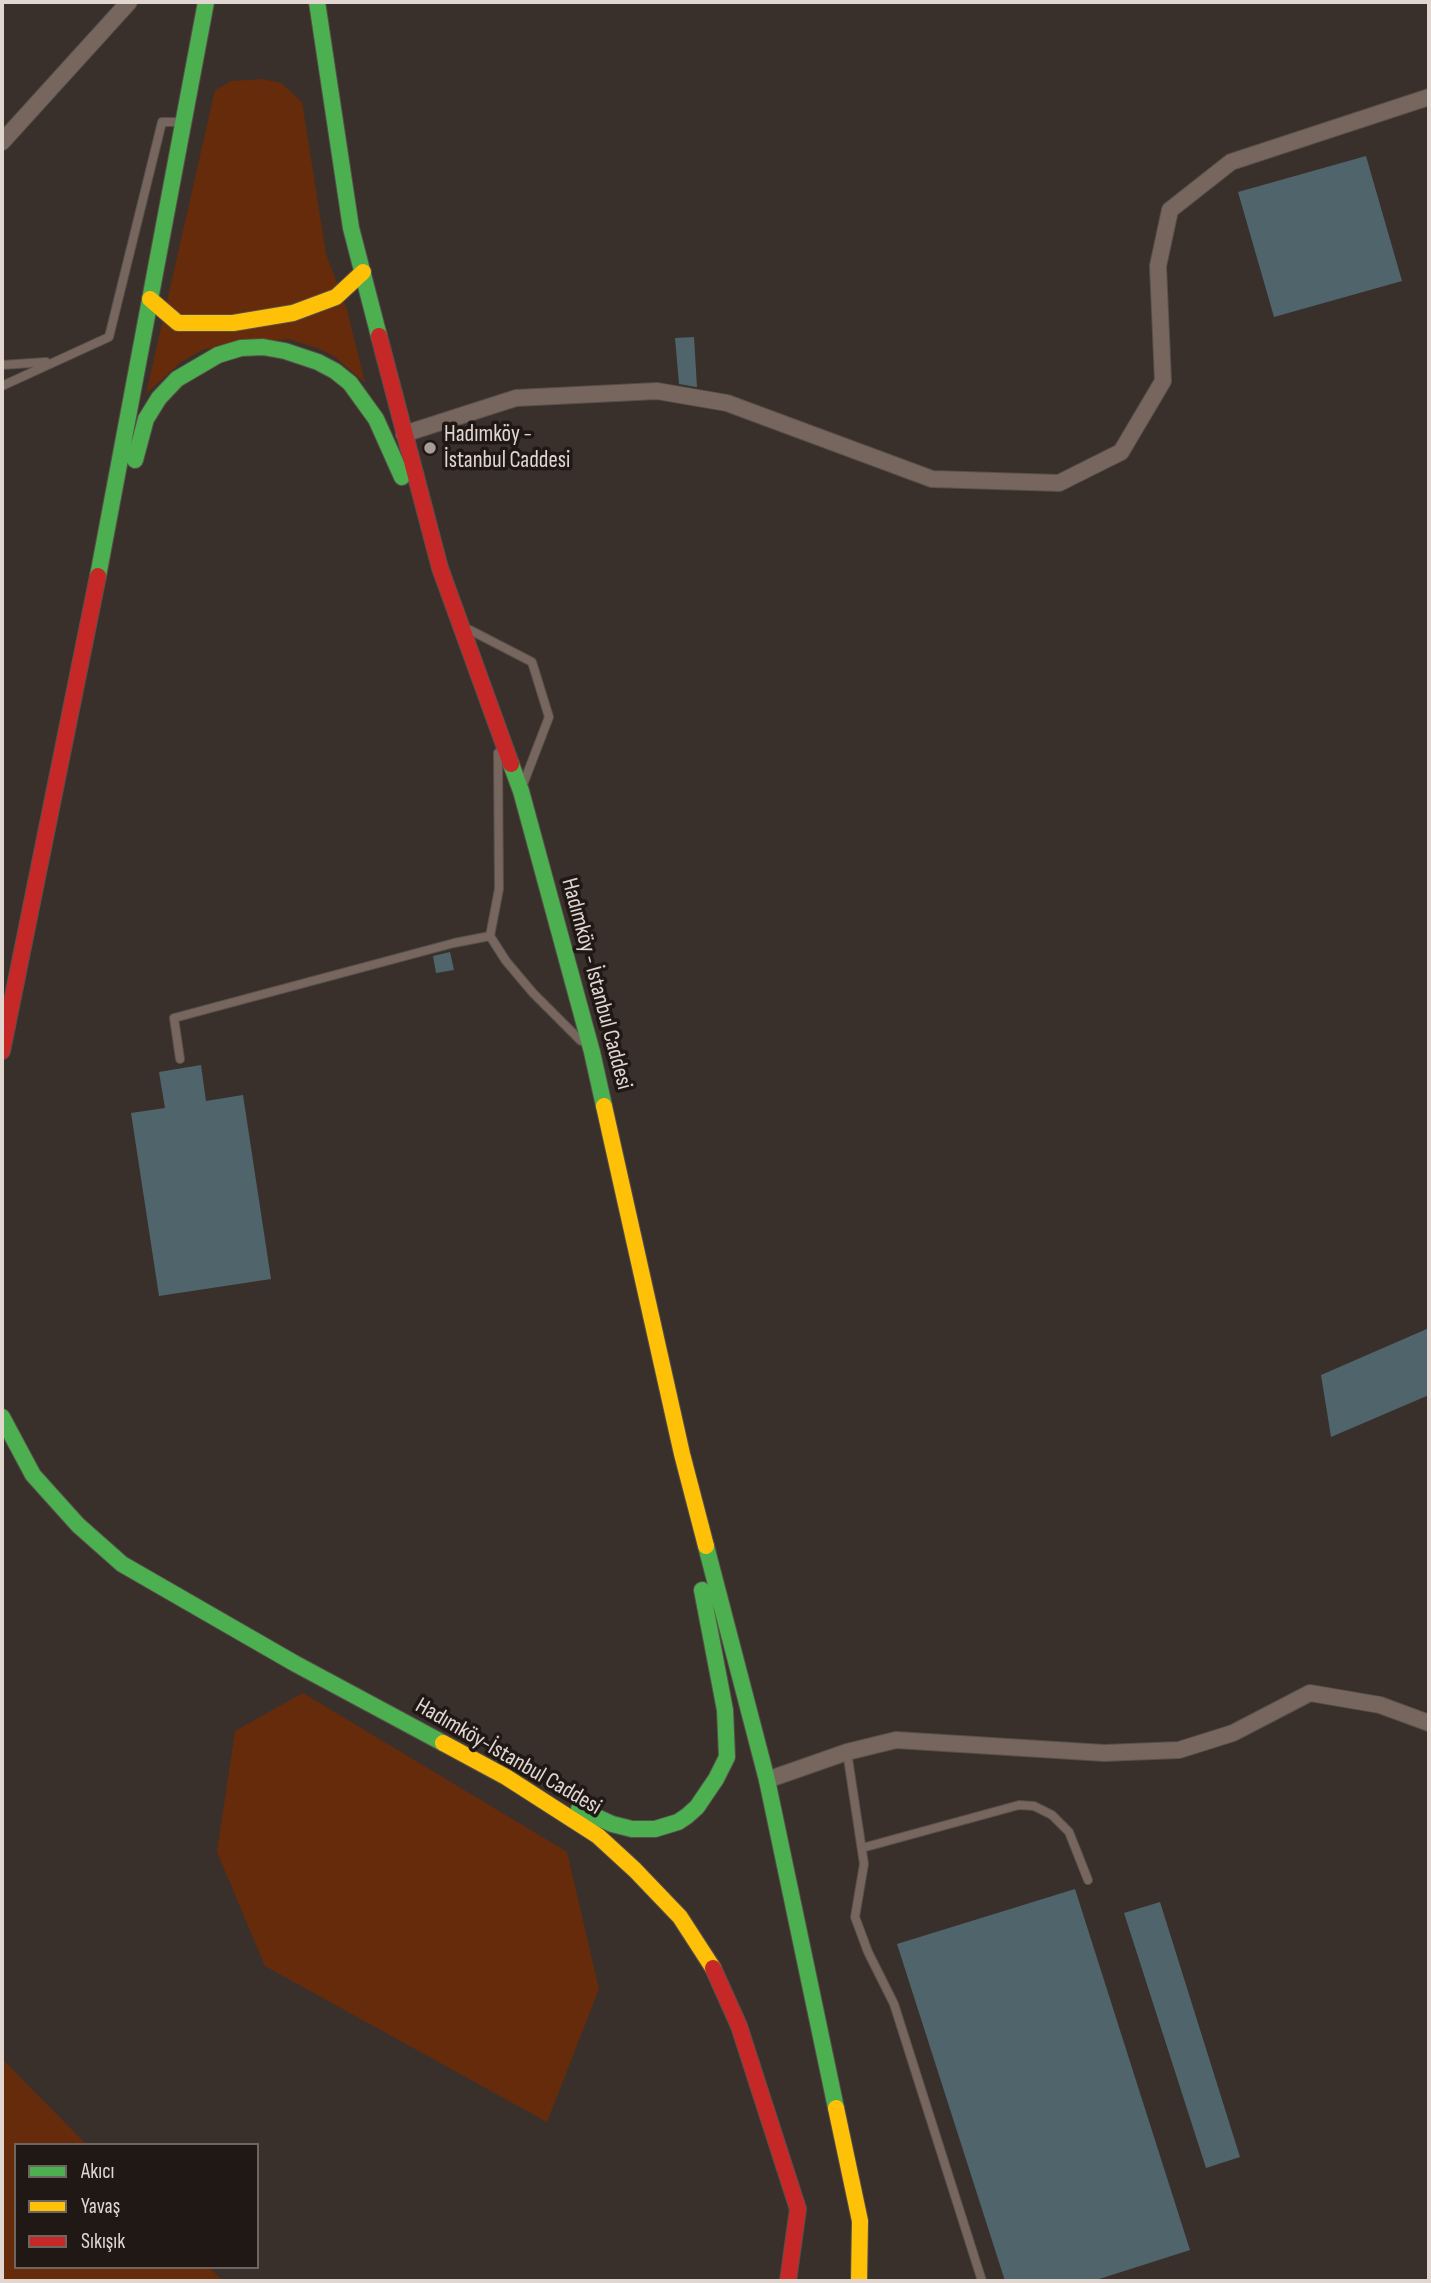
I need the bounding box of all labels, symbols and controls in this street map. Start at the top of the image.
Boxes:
place label: Hadımköy - İstanbul Caddesi [444,421,570,475]
marker: Hadımköy - İstanbul Caddesi [422,440,438,456]
street label: Hadımköy - İstanbul Caddesi [554,875,638,1093]
street label: Hadımköy-İstanbul Caddesi [410,1692,606,1822]
legend [14,2143,259,2269]
text: Akıcı [81,2159,114,2184]
text: Yavaş [81,2194,120,2219]
text: Sıkışık [81,2229,125,2254]

